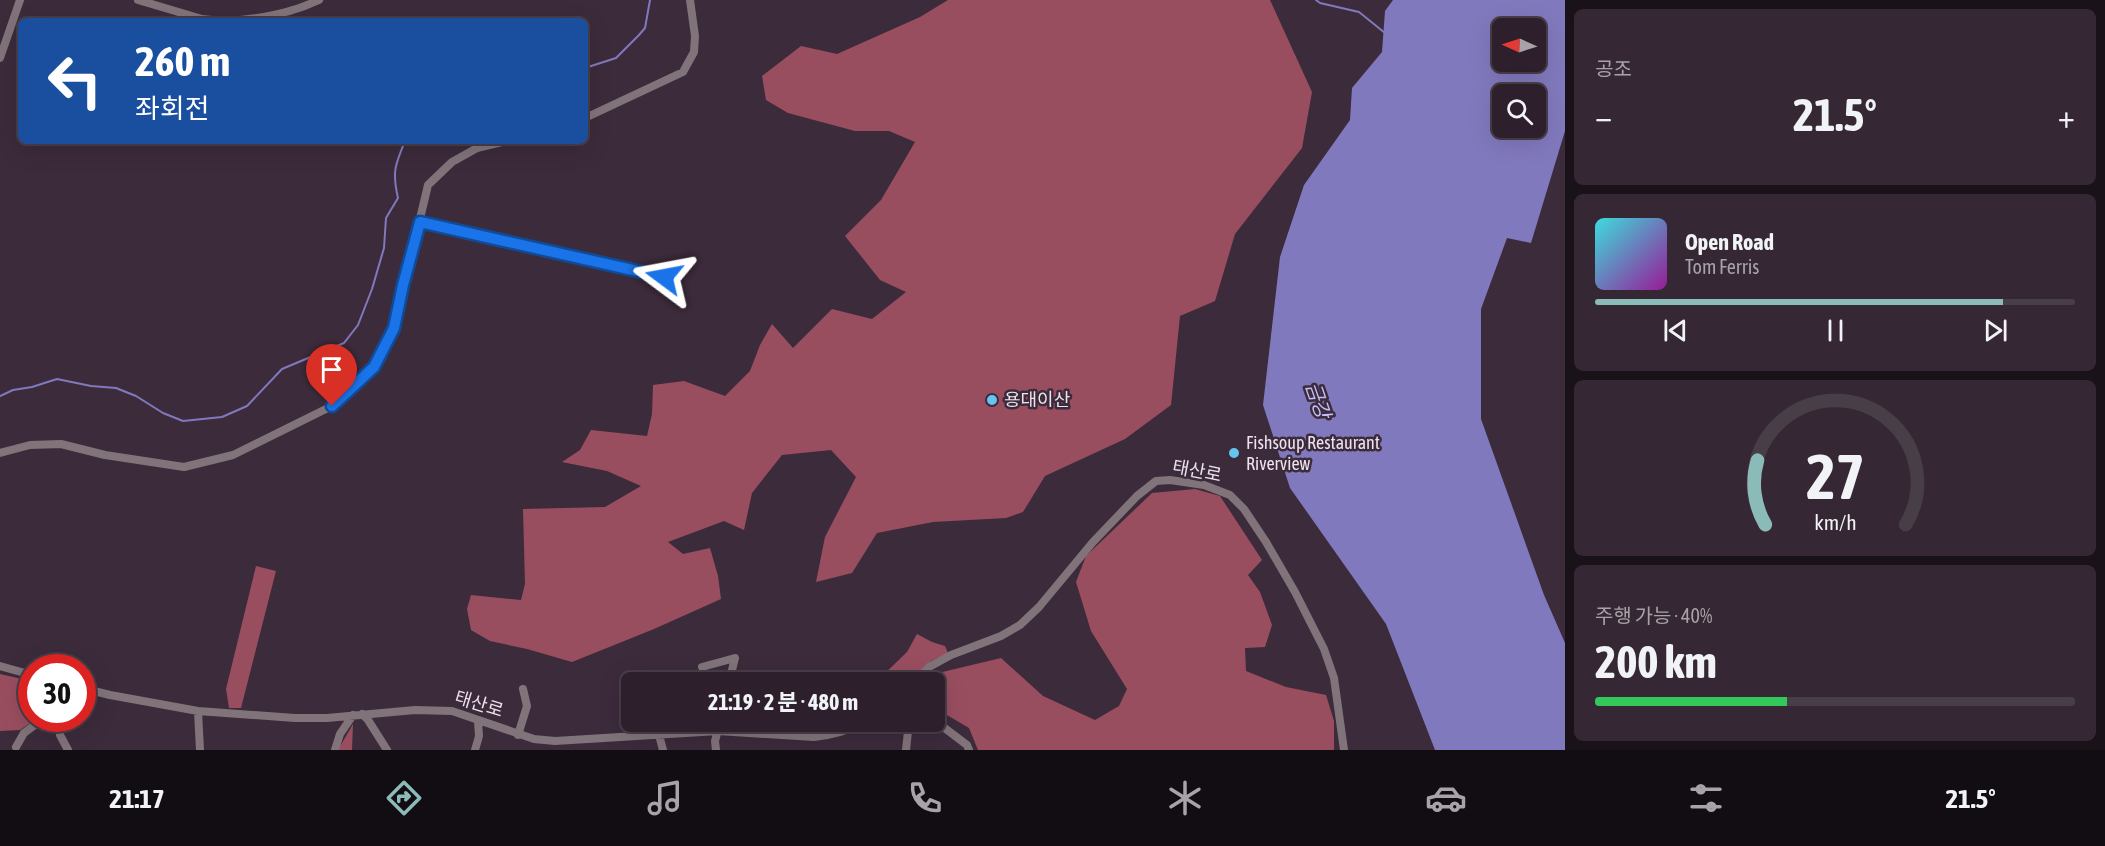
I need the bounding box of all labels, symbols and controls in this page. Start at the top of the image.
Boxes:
north arrow [1492,18,1546,72]
map controls [1492,18,1546,138]
text: 260 m [135,37,230,85]
icon: left [36,42,114,120]
text: 공조 [1595,57,1632,80]
button: search [1492,84,1546,138]
text: 21.5° [1793,89,1877,141]
text: 좌회전 [135,93,210,124]
text: − [1595,97,1612,135]
text: + [2058,97,2075,135]
text: Open Road [1685,229,1774,255]
position arrow [632,245,696,309]
text: Tom Ferris [1685,255,1759,278]
icon: previous [1659,314,1692,347]
icon: pause [1819,314,1852,347]
icon: next [1979,314,2012,347]
pin [306,344,357,406]
icon: arrive [315,353,348,386]
water label: 금강 [1302,379,1336,423]
place label: 용대이산 [1004,389,1070,410]
marker: 용대이산 [985,393,999,407]
place label: Fishsoup Restaurant Riverview [1246,432,1380,474]
text: 27 [1806,441,1864,512]
marker: Fishsoup Restaurant Riverview [1227,446,1241,460]
street label: 태산로 [1171,455,1223,486]
text: km/h [1814,510,1856,535]
text: 주행 가능 · 40% [1595,604,1712,627]
text: 200 km [1595,636,1717,688]
speed limit sign: 30 [18,654,96,732]
street label: 태산로 [452,686,506,721]
text: 21:19 · 2 분 · 480 m [708,689,858,715]
icon: directions [383,777,425,819]
icon: music [644,777,686,819]
icon: phone [904,777,946,819]
icon: climate [1164,777,1206,819]
icon: car [1425,777,1467,819]
icon: filters [1685,777,1727,819]
text: 21:17 [109,783,165,814]
text: 21.5° [1945,783,1996,814]

